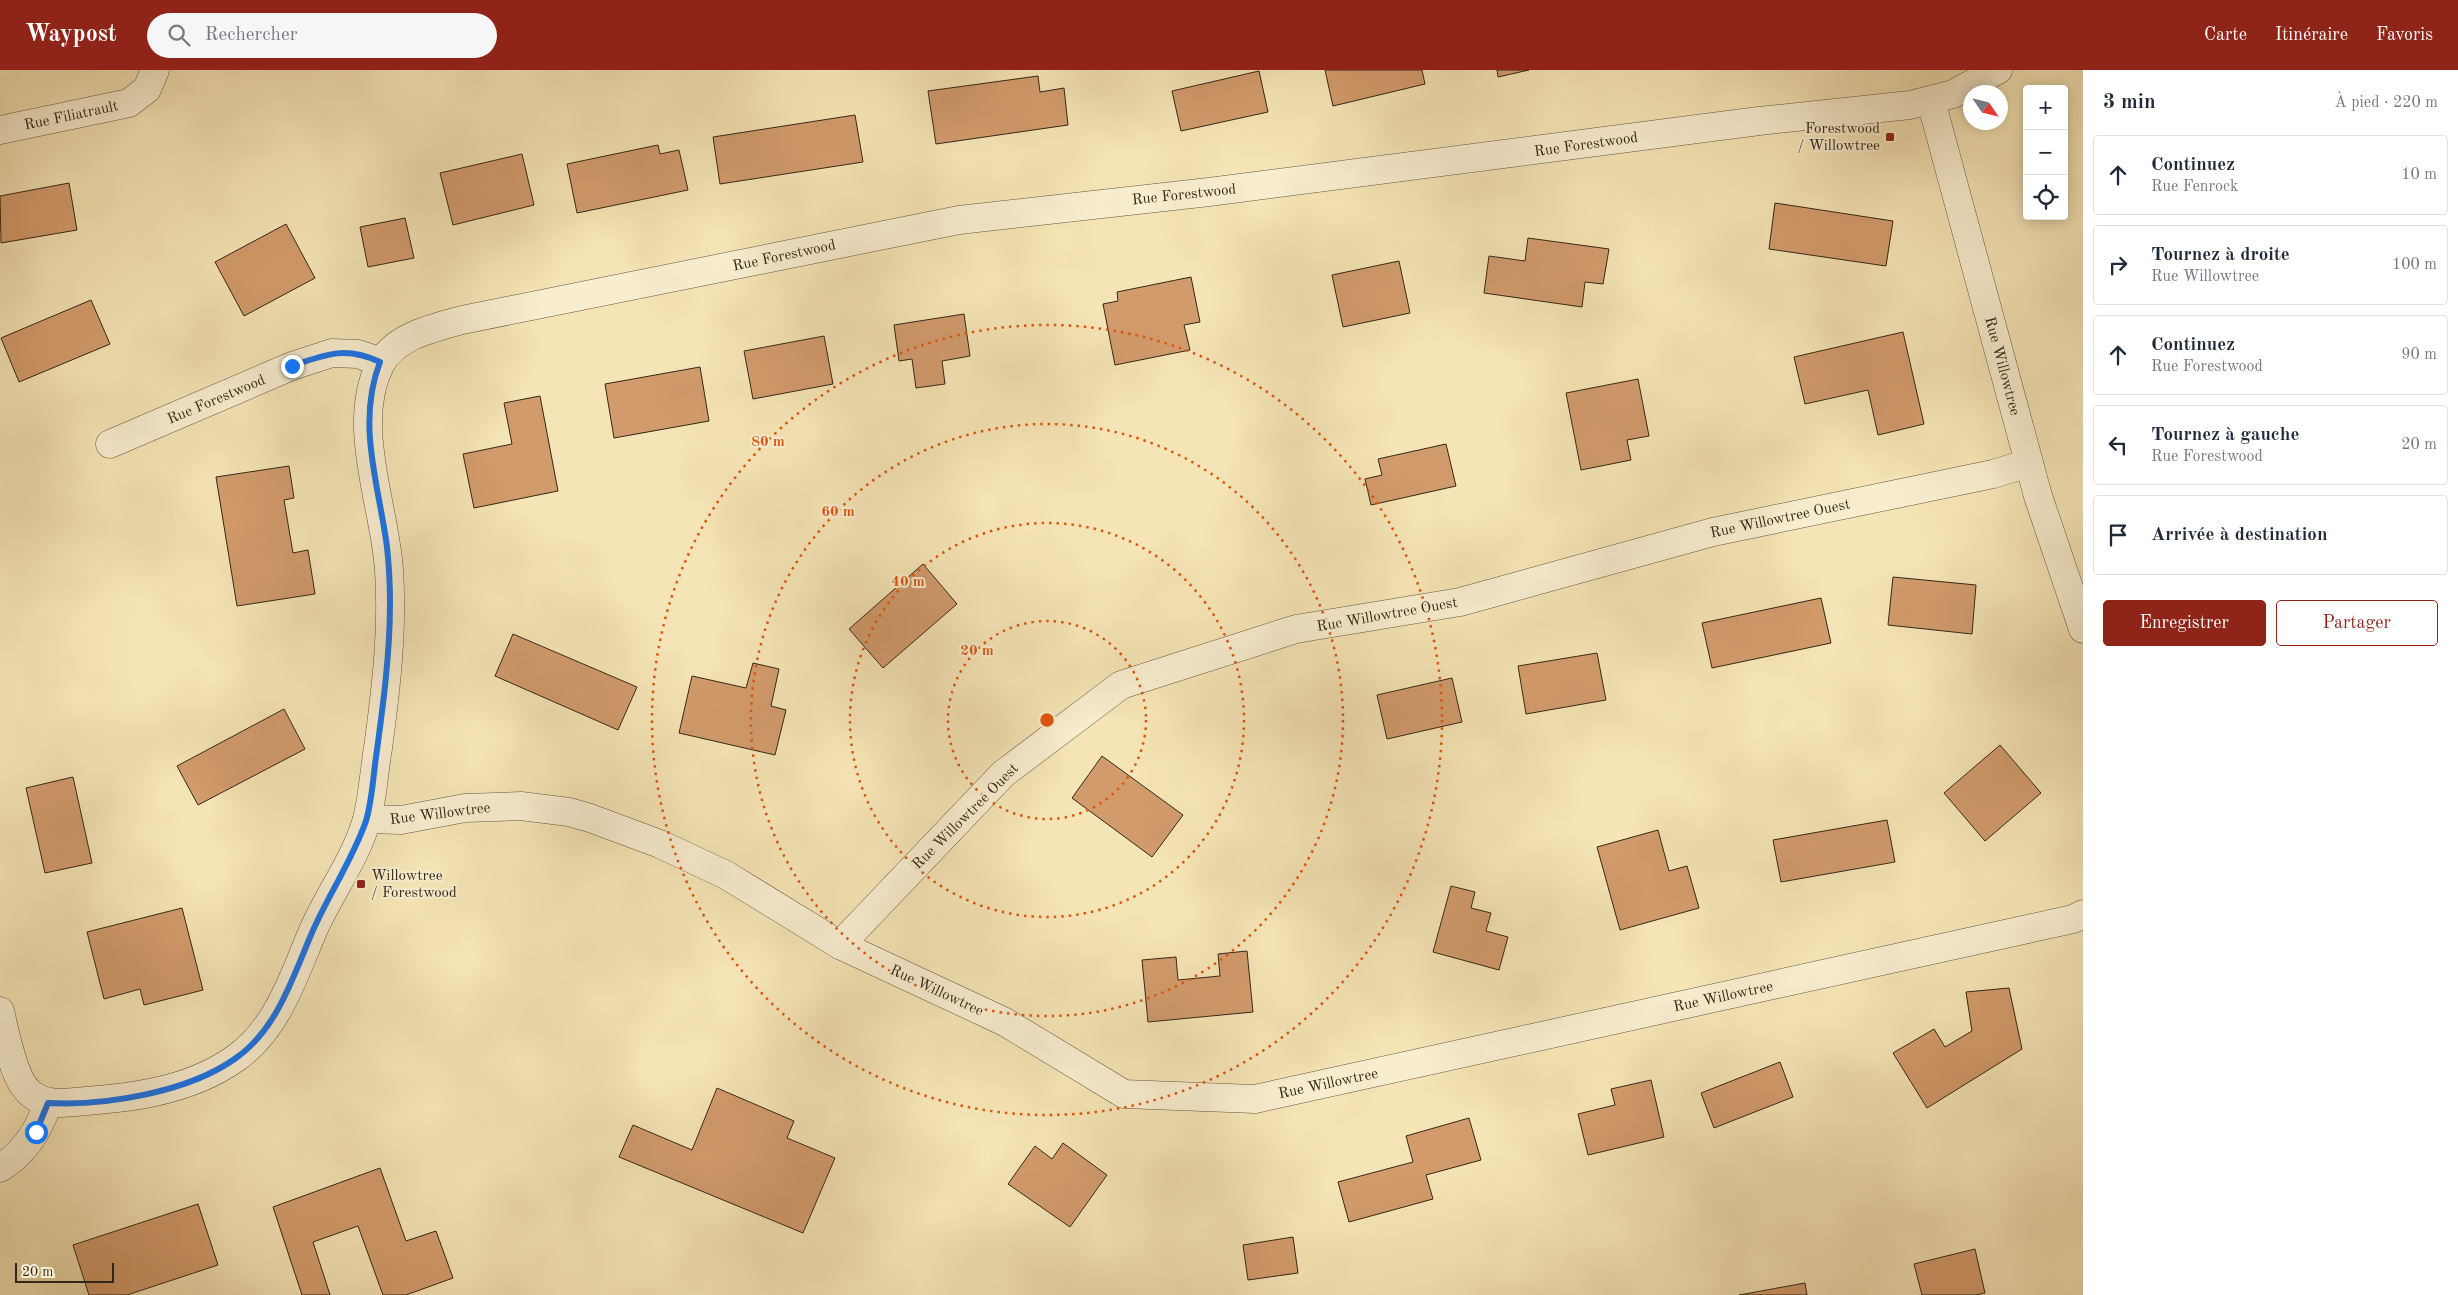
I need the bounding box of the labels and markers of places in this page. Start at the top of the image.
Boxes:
place label: Forestwood / Willowtree [1797,122,1880,154]
marker: Forestwood / Willowtree [1884,131,1896,143]
centre of rings [1038,711,1056,729]
place label: Willowtree / Forestwood [371,869,457,901]
marker: Willowtree / Forestwood [355,878,367,890]

